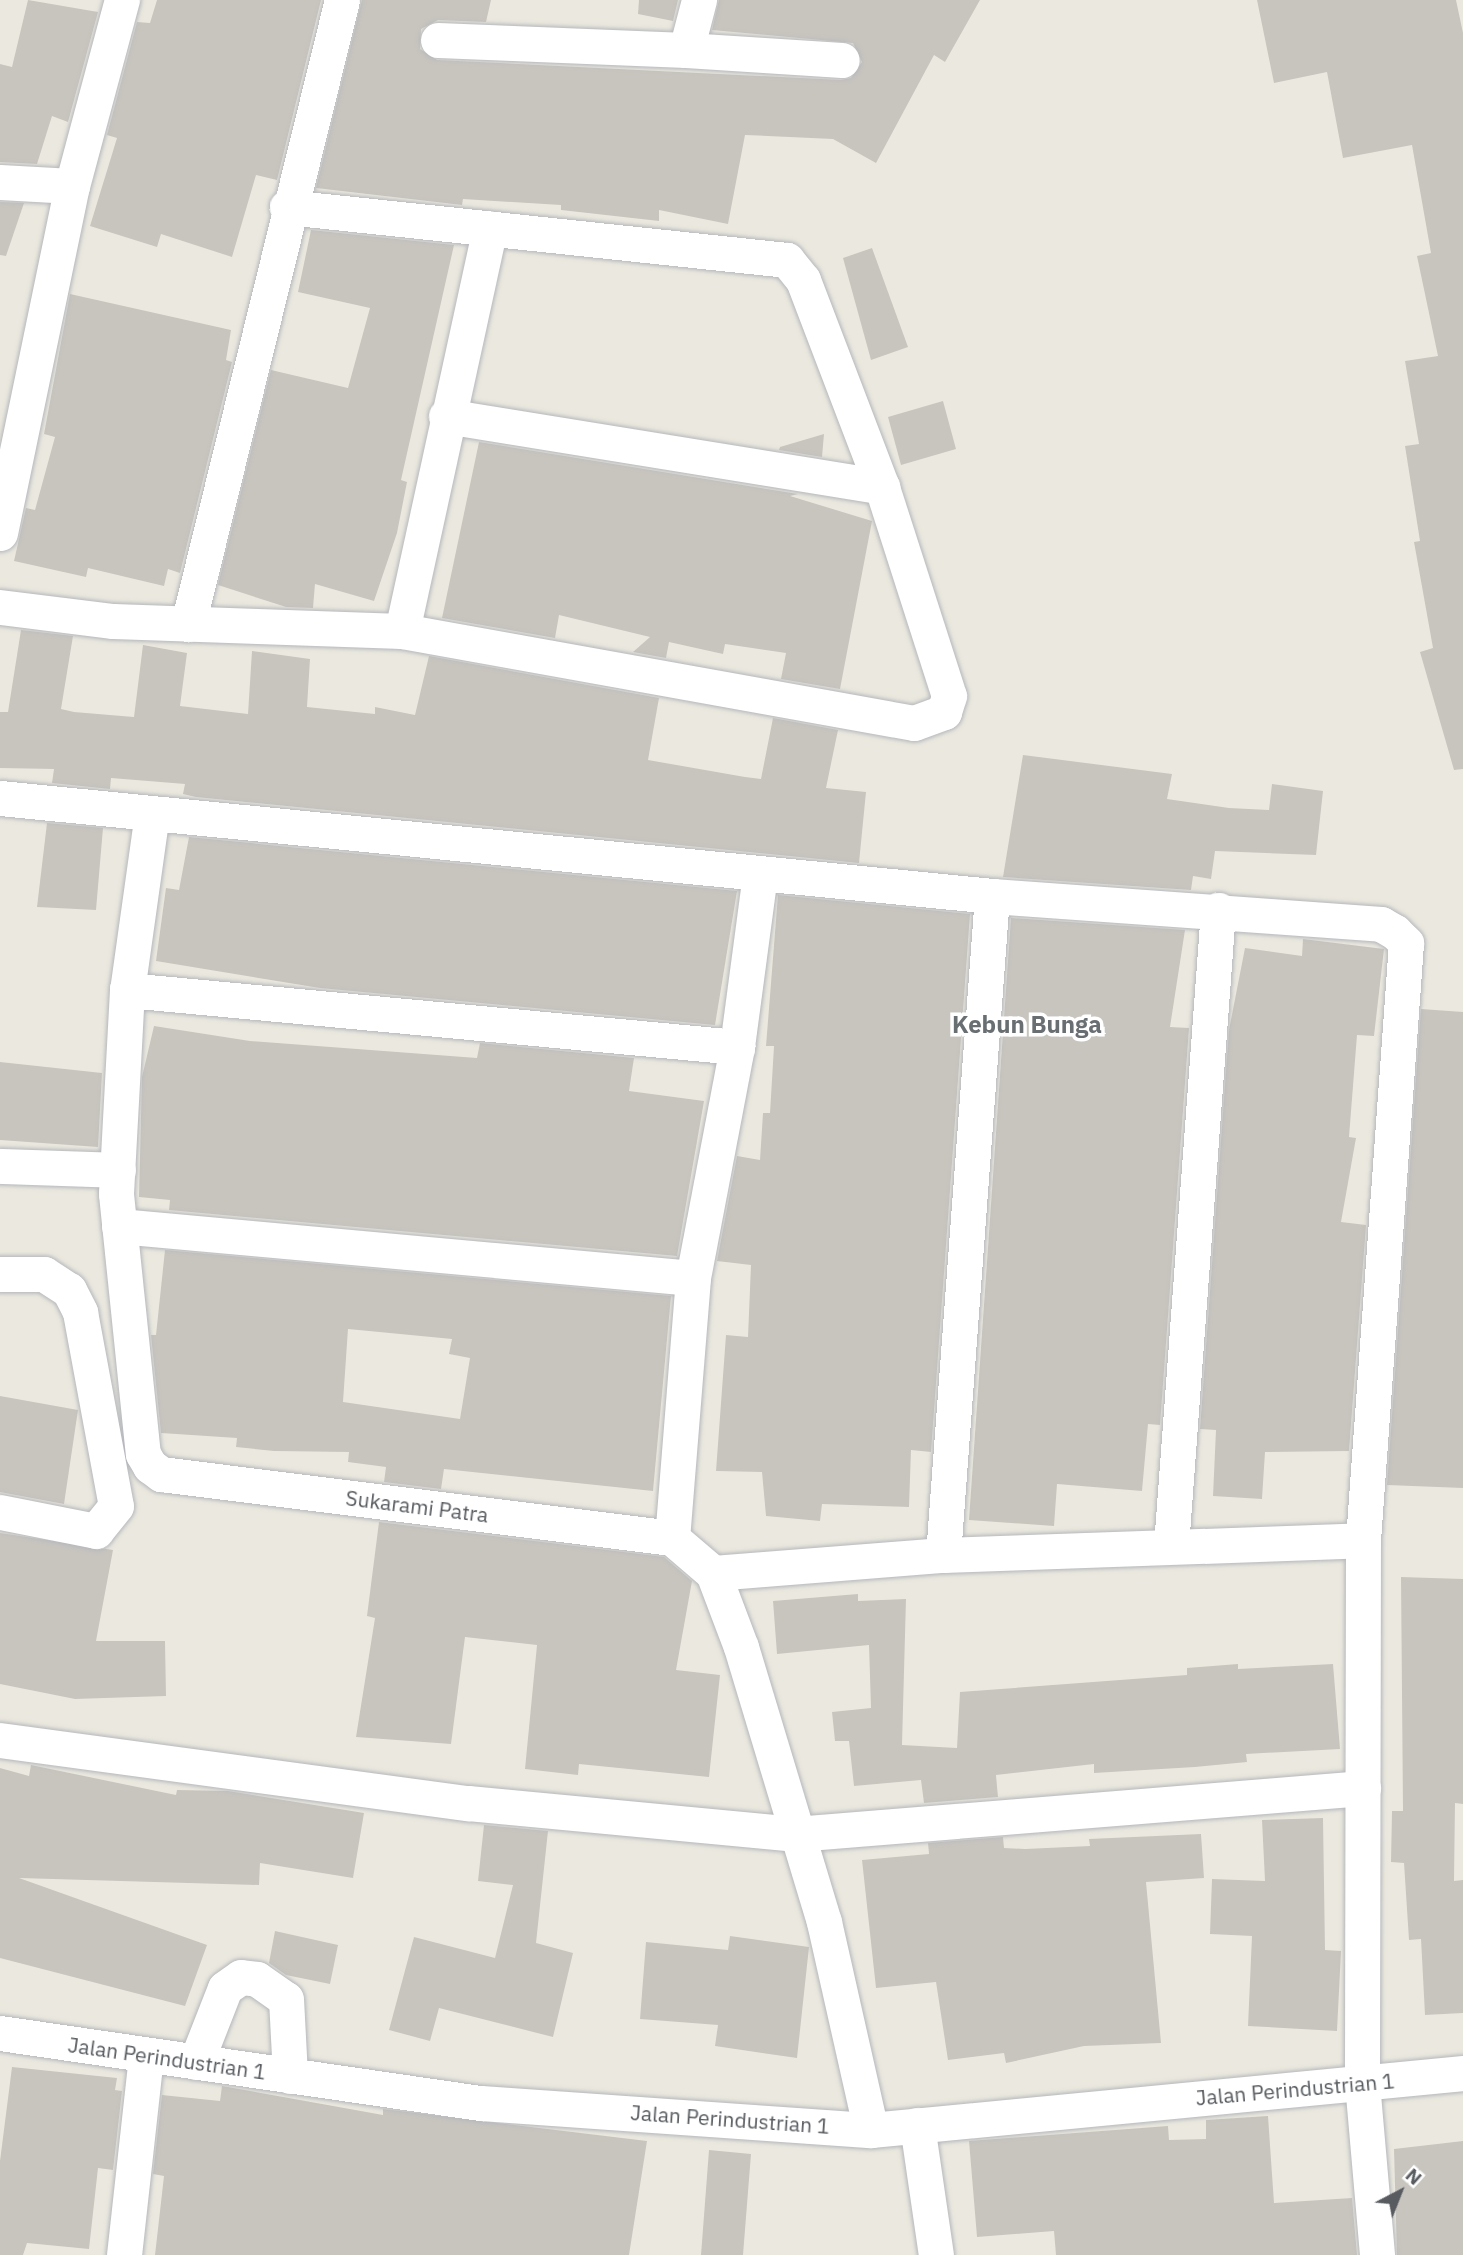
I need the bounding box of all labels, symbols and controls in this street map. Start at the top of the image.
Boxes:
district label: Kebun Bunga [952,1011,1102,1039]
street label: Sukarami Patra [344,1485,490,1527]
street label: Jalan Perindustrian 1 [66,2032,268,2084]
street label: Jalan Perindustrian 1 [1194,2068,1396,2110]
street label: Jalan Perindustrian 1 [630,2099,830,2139]
north arrow [1365,2157,1435,2227]
text: N [1401,2163,1427,2190]

